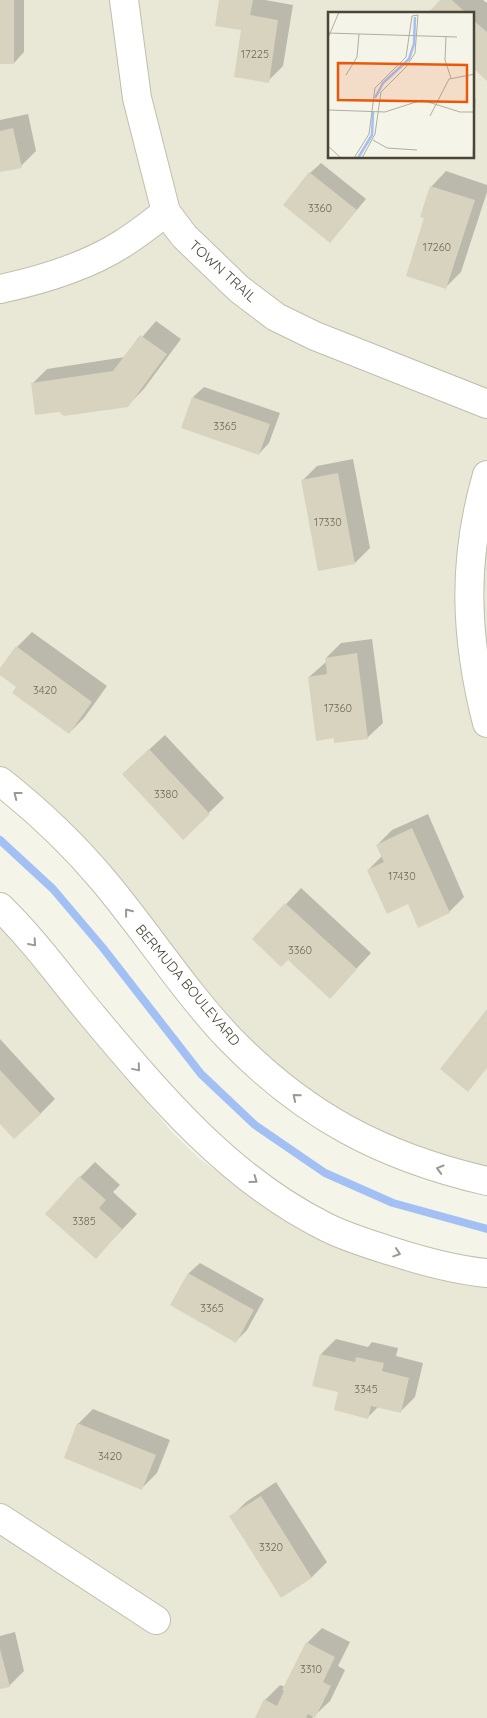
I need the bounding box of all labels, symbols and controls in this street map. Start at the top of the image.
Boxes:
inset map [328,12,474,159]
house number: 17225 [241,47,269,61]
house number: 3360 [308,201,332,215]
street label: TOWN TRAIL [186,236,261,306]
house number: 17260 [423,240,451,254]
house number: 3365 [213,419,237,433]
house number: 17330 [314,515,342,529]
house number: 3420 [33,683,57,697]
house number: 17360 [324,701,352,715]
house number: 3380 [154,787,178,801]
one-way arrow [14,792,23,800]
house number: 17430 [388,869,416,883]
one-way arrow [125,908,134,918]
street label: BERMUDA BOULEVARD [132,920,244,1050]
one-way arrow [27,937,36,946]
house number: 3360 [288,943,312,957]
one-way arrow [131,1062,140,1071]
one-way arrow [292,1093,301,1102]
one-way arrow [436,1165,444,1175]
one-way arrow [248,1174,257,1184]
house number: 3385 [72,1214,96,1228]
one-way arrow [393,1248,401,1258]
house number: 3365 [200,1301,224,1315]
house number: 3345 [354,1382,378,1396]
house number: 3420 [98,1449,122,1463]
house number: 3320 [259,1540,283,1554]
house number: 3310 [300,1662,322,1676]

